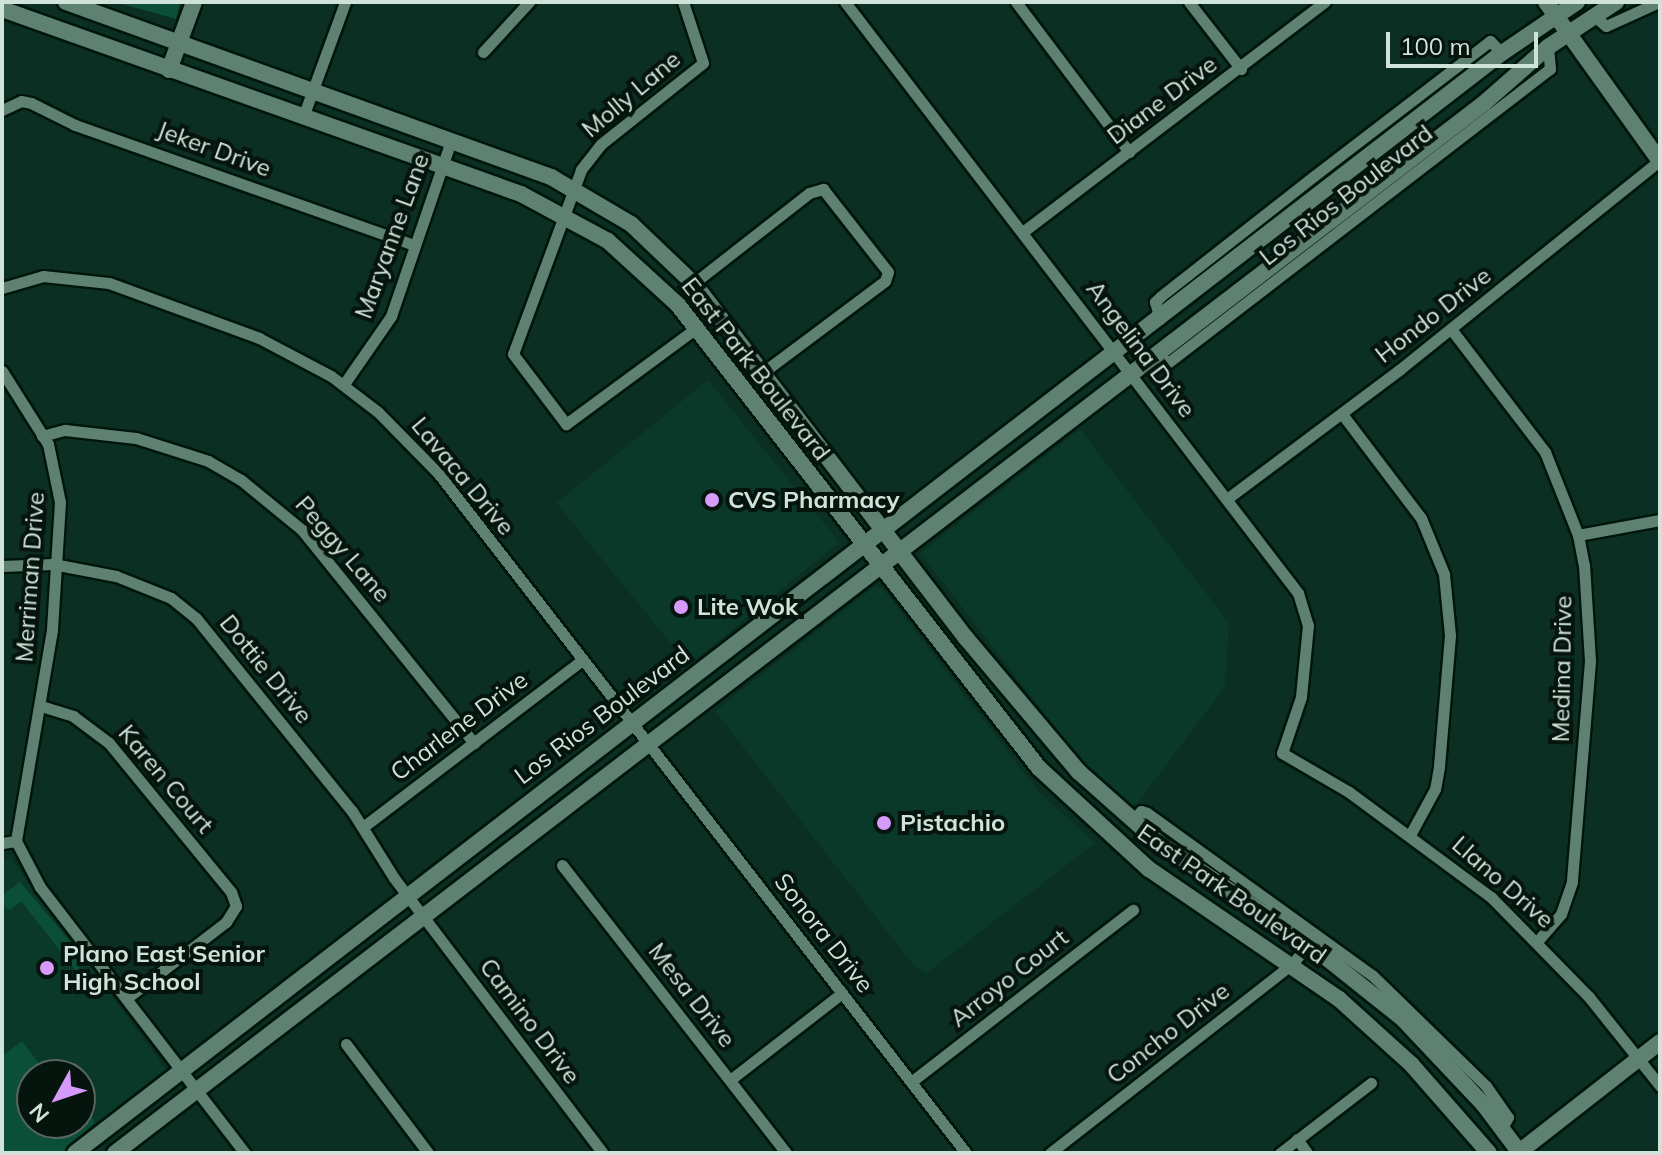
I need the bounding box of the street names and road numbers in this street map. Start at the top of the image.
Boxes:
street label: Molly Lane [576,45,686,143]
street label: Diane Drive [1102,50,1222,150]
street label: Jeker Drive [153,115,275,183]
street label: Los Rios Boulevard [1254,119,1438,271]
street label: Maryanne Lane [349,150,435,322]
street label: Hondo Drive [1370,261,1496,369]
street label: East Park Boulevard [676,272,836,466]
street label: Angelina Drive [1080,275,1202,423]
street label: Lavaca Drive [405,411,521,541]
street label: Peggy Lane [289,490,397,608]
street label: Merriman Drive [10,491,50,663]
street label: Medina Drive [1546,596,1578,742]
street label: Dottie Drive [214,609,318,729]
street label: Los Rios Boulevard [509,640,695,790]
street label: Charlene Drive [385,665,533,787]
street label: Karen Court [112,719,220,839]
street label: East Park Boulevard [1132,818,1332,970]
street label: Llano Drive [1446,830,1560,934]
street label: Sonora Drive [768,868,880,998]
street label: Arroyo Court [944,923,1074,1033]
street label: Mesa Drive [642,937,742,1053]
street label: Camino Drive [474,953,586,1089]
street label: Concho Drive [1101,976,1235,1090]

